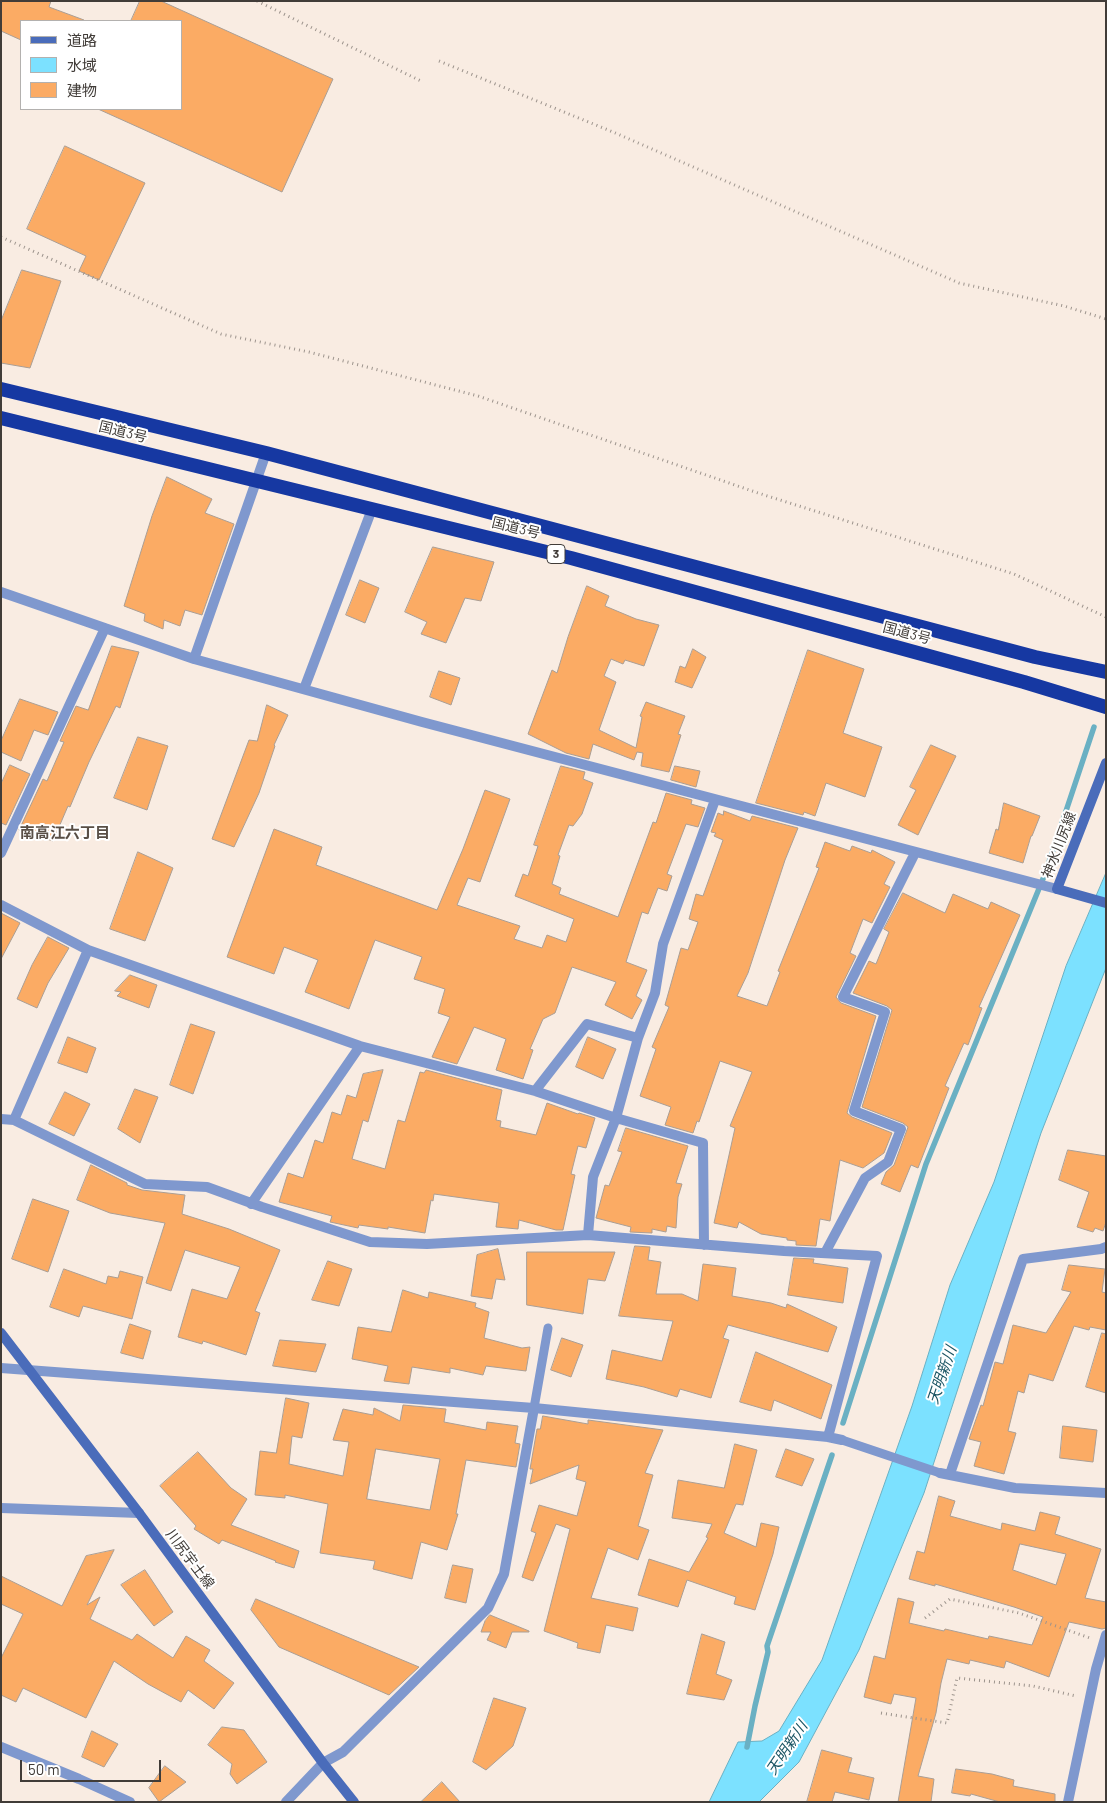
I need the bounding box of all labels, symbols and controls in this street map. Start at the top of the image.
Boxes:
legend [20,20,182,110]
text: 道路 [67,31,97,49]
text: 水域 [67,56,97,74]
text: 建物 [67,81,97,99]
street label: 国道3号 [97,418,149,446]
street label: 国道3号 [490,514,542,542]
road number: 3 [547,544,565,564]
street label: 国道3号 [881,619,933,647]
street label: 神水川尻線 [1039,809,1079,881]
district label: 南高江六丁目 [20,824,110,842]
water label: 天明新川 [924,1344,960,1406]
street label: 川尻宇土線 [162,1526,218,1592]
water label: 天明新川 [763,1718,811,1778]
scale bar [22,1750,164,1782]
text: 50 m [28,1760,60,1778]

